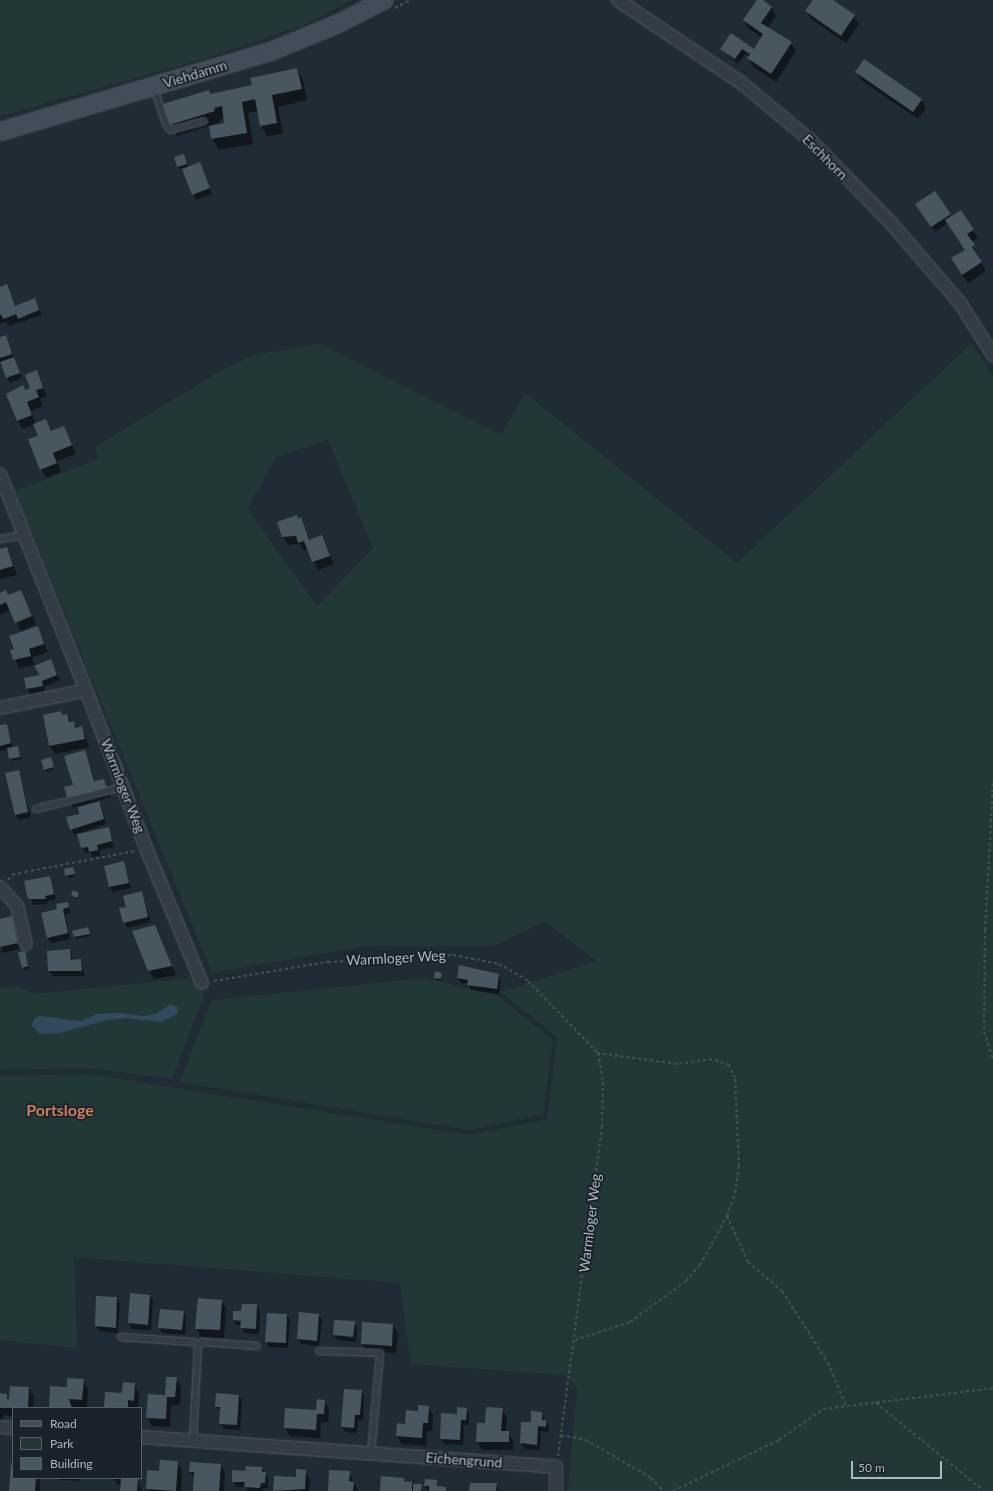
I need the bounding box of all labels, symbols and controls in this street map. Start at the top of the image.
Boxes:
street label: Viehdamm [161,56,229,92]
street label: Eschhorn [799,131,851,183]
street label: Warmloger Weg [97,736,149,836]
street label: Warmloger Weg [346,947,446,969]
district label: Portsloge [26,1100,94,1120]
street label: Warmloger Weg [576,1172,604,1274]
legend [12,1407,142,1479]
text: Road [50,1416,77,1431]
text: Park [50,1436,73,1451]
street label: Eichengrund [425,1449,503,1471]
scale bar [853,1453,944,1479]
text: Building [50,1456,93,1471]
text: 50 m [858,1460,885,1475]

